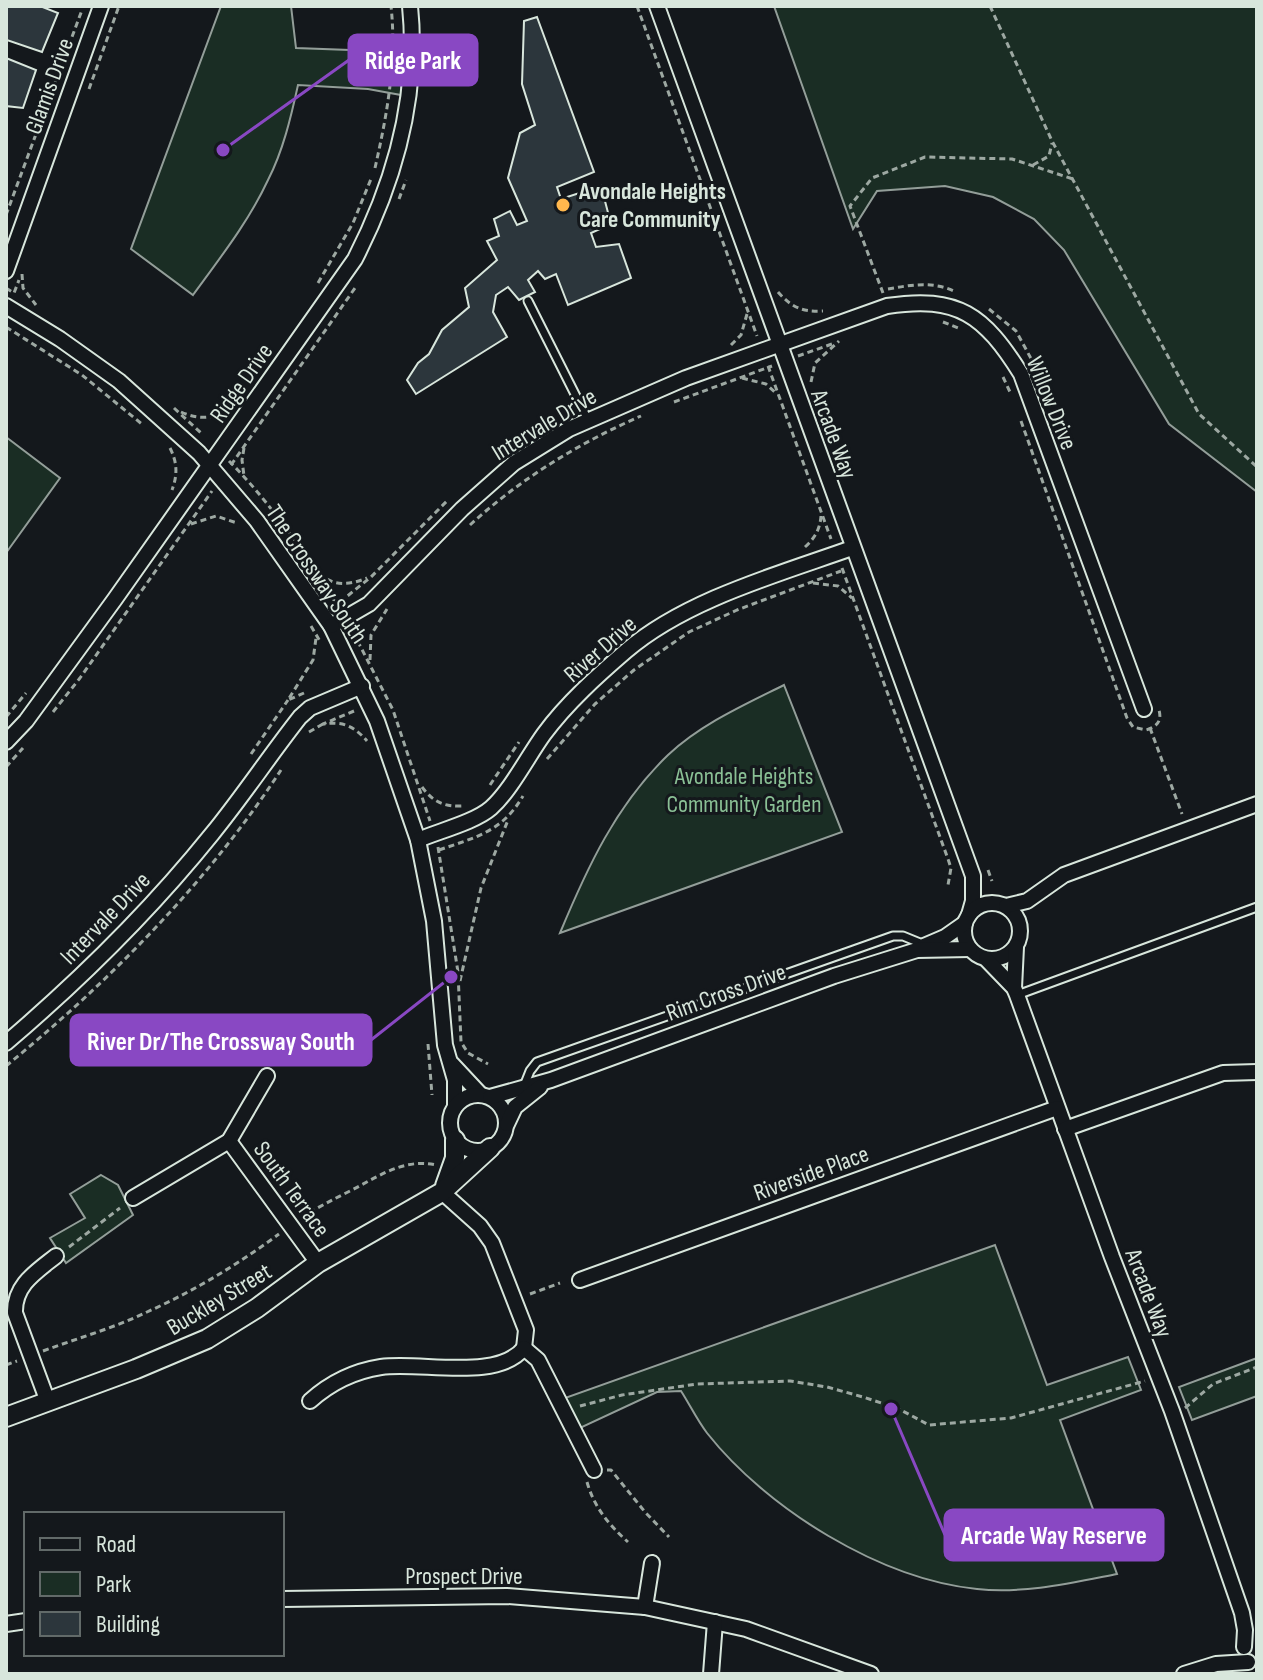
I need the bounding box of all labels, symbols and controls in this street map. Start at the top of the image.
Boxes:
street label: Glamis Drive [19,34,80,138]
callout: Ridge Park [349,35,477,85]
text: Ridge Park [365,46,461,77]
place label: Avondale Heights Care Community [578,177,726,234]
marker: Avondale Heights Care Community [554,196,572,214]
street label: Ridge Drive [204,338,279,429]
street label: Willow Drive [1020,352,1083,454]
street label: Intervale Drive [487,382,602,467]
street label: Arcade Way [804,385,863,483]
street label: The Crossway South [259,499,374,649]
street label: River Drive [558,610,643,689]
park label: Avondale Heights Community Garden [667,762,821,819]
street label: Intervale Drive [54,866,156,971]
street label: Rim Cross Drive [662,957,790,1028]
callout: River Dr/The Crossway South [71,1015,371,1065]
text: River Dr/The Crossway South [87,1027,355,1058]
street label: South Terrace [247,1136,336,1243]
street label: Riverside Place [750,1139,873,1208]
street label: Arcade Way [1118,1244,1179,1342]
street label: Buckley Street [162,1257,277,1342]
callout: Arcade Way Reserve [945,1510,1163,1560]
legend [24,1512,284,1656]
text: Arcade Way Reserve [960,1521,1147,1552]
text: Road [96,1530,136,1559]
street label: Prospect Drive [405,1562,523,1591]
text: Park [96,1570,131,1599]
text: Building [96,1610,160,1639]

